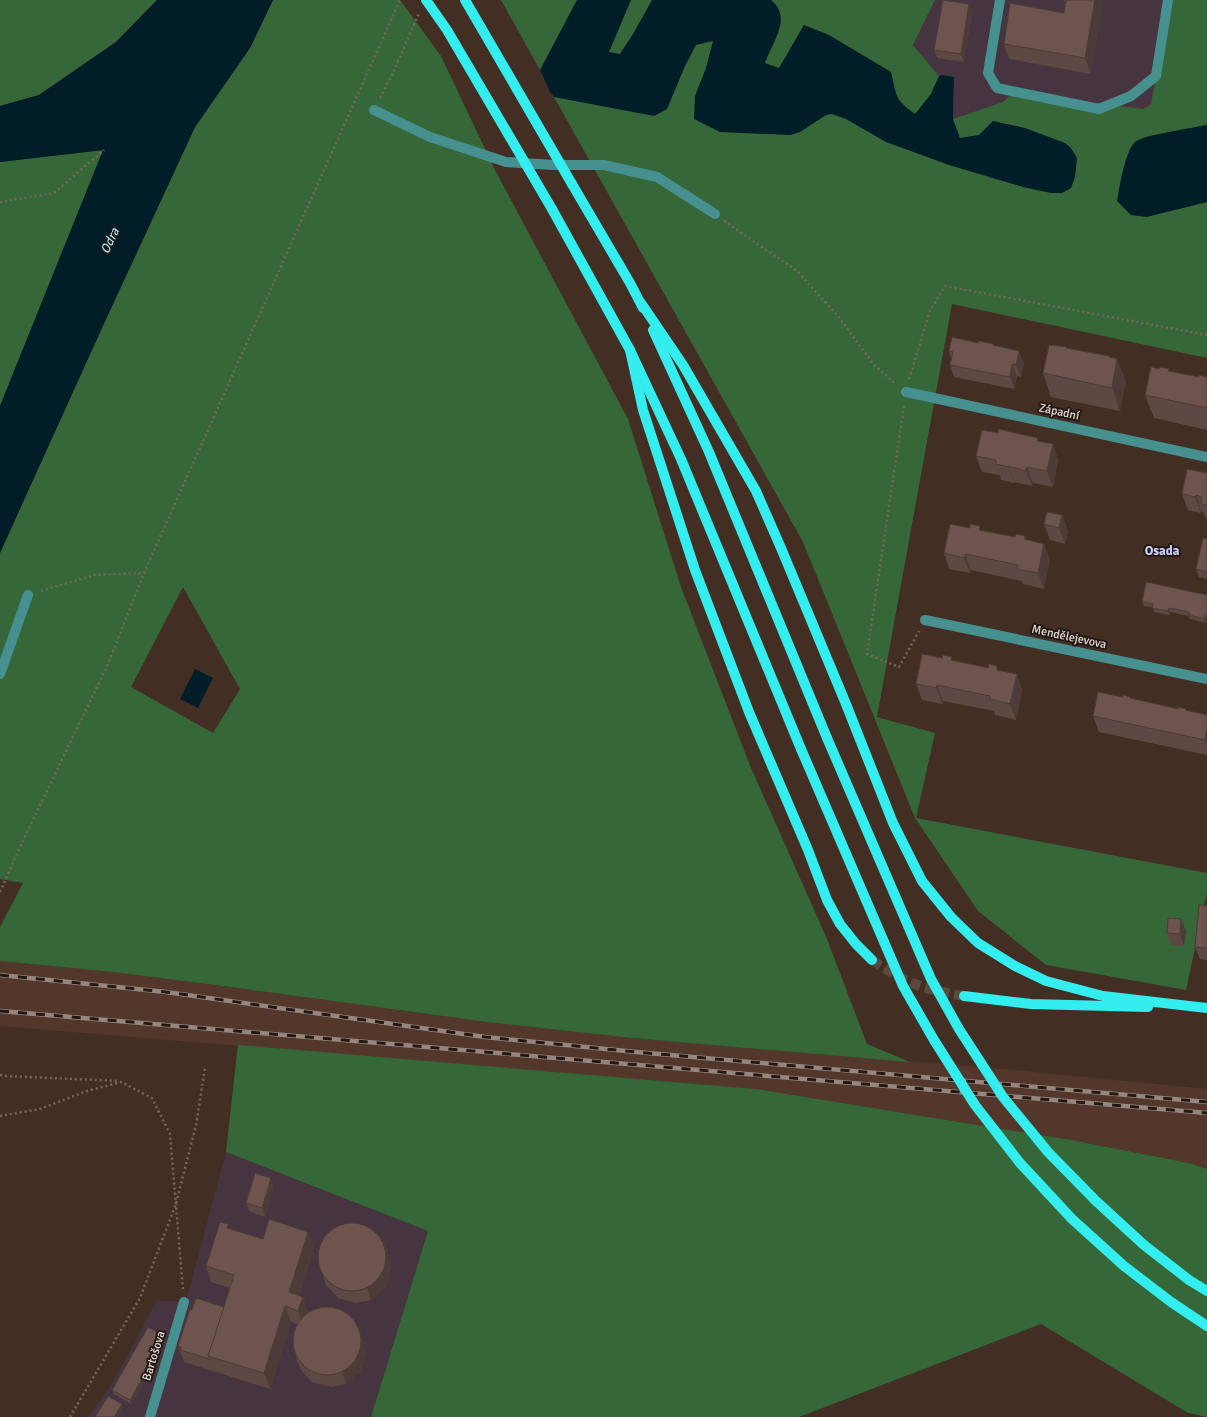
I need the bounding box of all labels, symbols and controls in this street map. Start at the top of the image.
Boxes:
water label: Odra [97,225,123,256]
street label: Západní [1037,400,1081,424]
district label: Osada [1145,543,1180,559]
street label: Mendělejevova [1030,622,1108,652]
street label: Bartošova [139,1329,169,1383]

